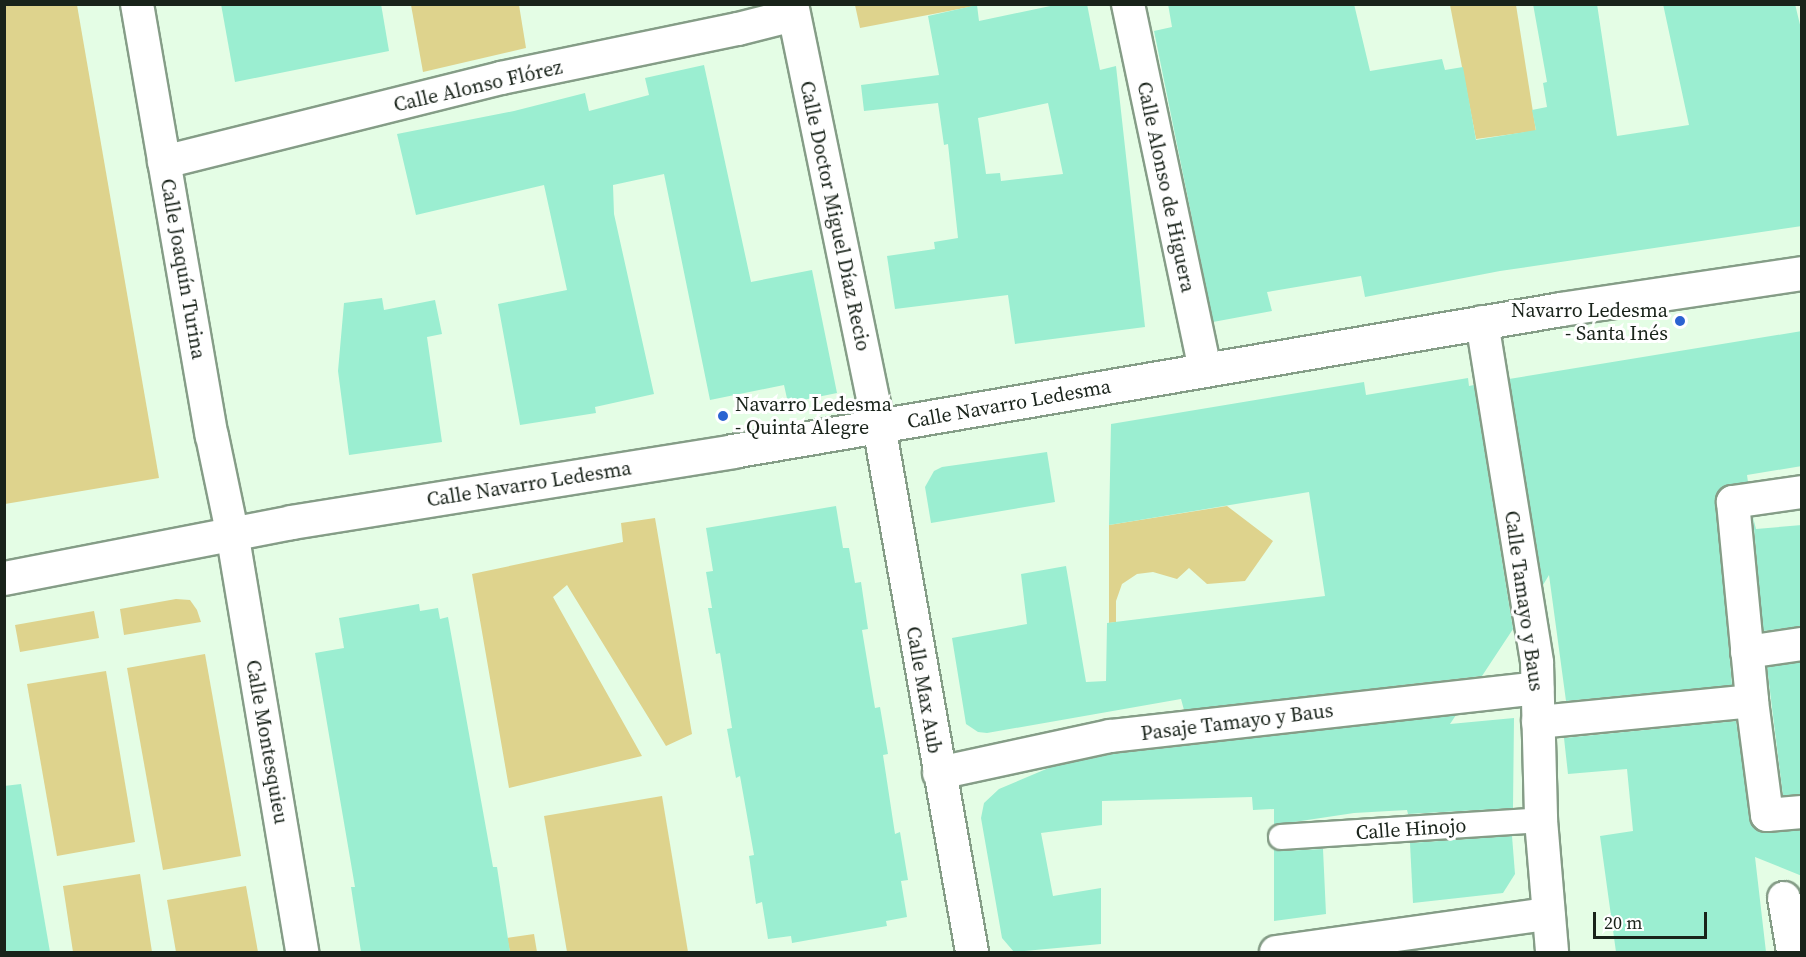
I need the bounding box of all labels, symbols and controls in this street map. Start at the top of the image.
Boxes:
street label: Calle Alonso Flórez [391,55,565,117]
street label: Calle Doctor Miguel Díaz Recio [795,79,875,353]
street label: Calle Alonso de Higuera [1132,80,1200,294]
street label: Calle Joaquín Turina [155,177,211,361]
place label: Navarro Ledesma - Santa Inés [1511,298,1668,345]
marker: Navarro Ledesma - Santa Inés [1673,314,1687,328]
street label: Calle Navarro Ledesma [905,374,1113,434]
place label: Navarro Ledesma - Quinta Alegre [735,392,892,439]
marker: Navarro Ledesma - Quinta Alegre [716,409,730,423]
street label: Calle Navarro Ledesma [425,456,633,512]
street label: Calle Tamayo y Baus [1499,509,1549,693]
street label: Calle Max Aub [901,625,947,755]
street label: Calle Montesquieu [241,658,293,826]
street label: Pasaje Tamayo y Baus [1139,698,1335,746]
street label: Calle Hinojo [1355,813,1467,845]
scale bar [1596,900,1710,938]
text: 20 m [1604,910,1642,935]

